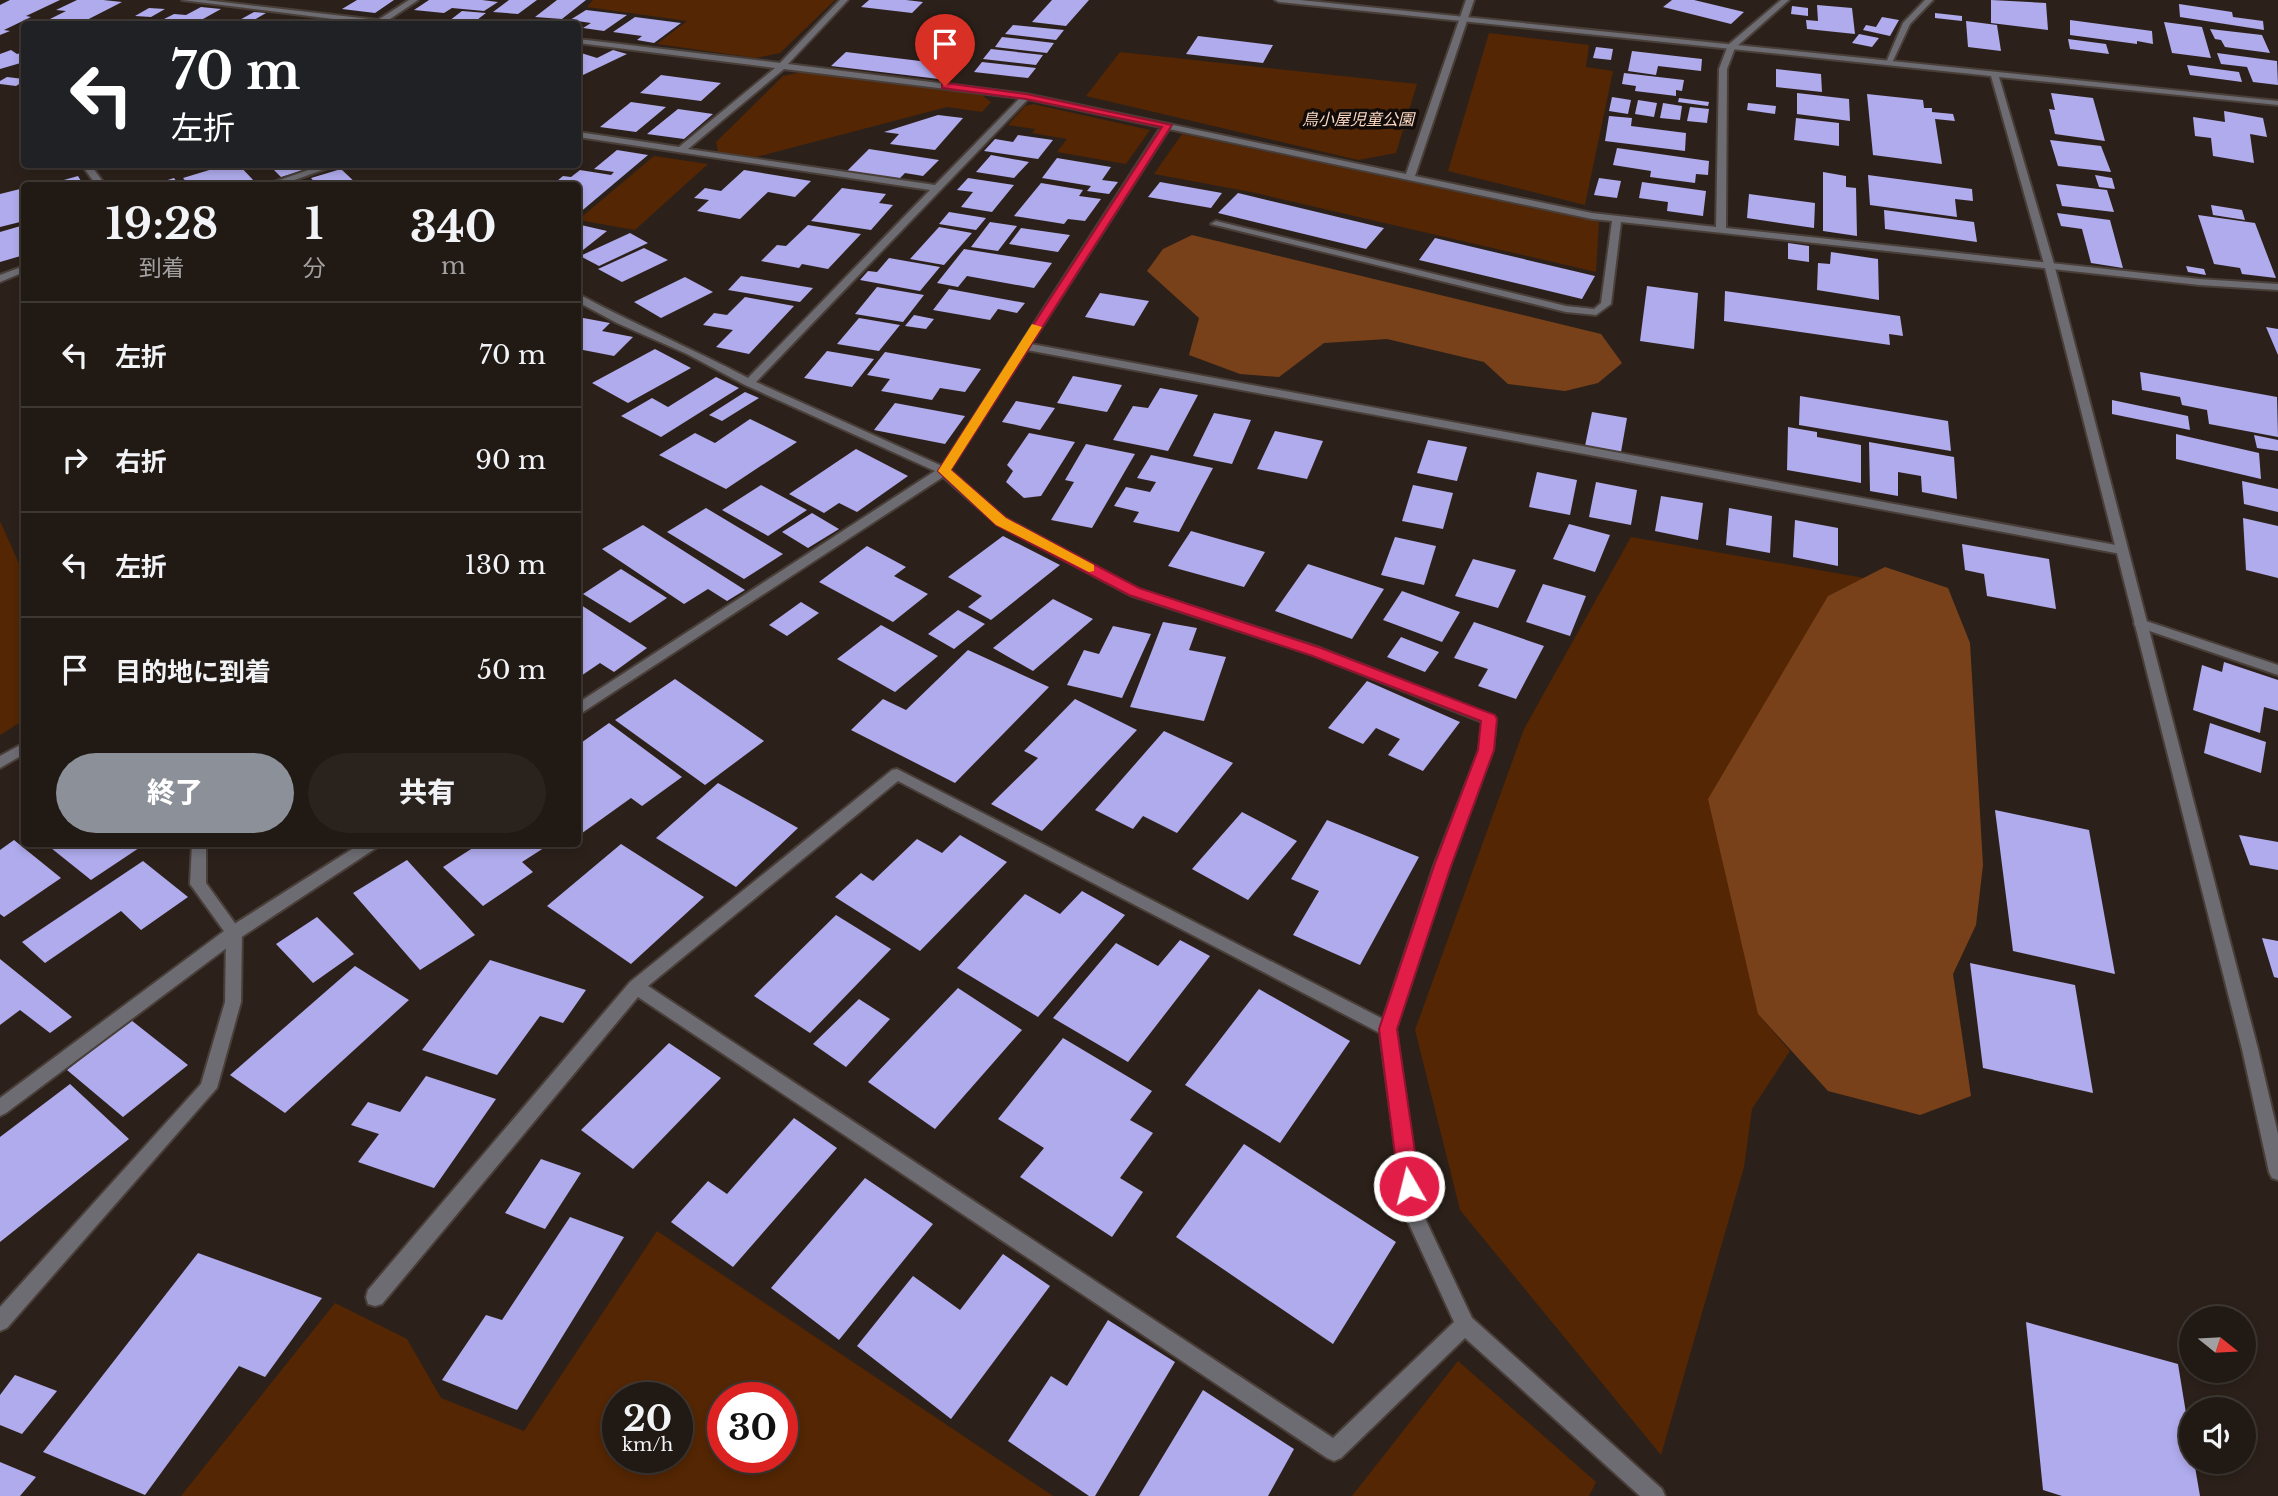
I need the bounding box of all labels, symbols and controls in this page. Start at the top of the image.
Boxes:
pin [915,14,975,86]
icon: arrive [926,25,964,63]
text: 70 m [171,41,301,102]
icon: left [56,49,147,140]
text: 左折 [171,108,235,148]
park label: 鳥小屋児童公園 [1302,109,1416,129]
text: 19:28 [106,198,218,250]
text: 1 [305,198,323,250]
text: 340 [410,201,496,253]
text: m [441,252,466,280]
text: 到着 [139,254,185,282]
text: 分 [303,254,326,282]
icon: left [56,336,94,374]
text: 70 m [479,339,546,371]
text: 左折 [115,341,167,373]
icon: right [56,441,94,479]
text: 90 m [475,444,546,476]
text: 右折 [115,446,167,478]
icon: left [56,546,94,584]
text: 130 m [464,549,546,581]
text: 左折 [115,551,167,583]
icon: arrive [56,651,94,689]
text: 50 m [477,654,546,686]
text: 目的地に到着 [115,656,271,688]
button: 終了 [56,753,294,833]
button: 共有 [308,753,546,833]
position arrow [1372,1149,1446,1223]
north arrow [2179,1306,2256,1382]
map controls [2179,1306,2256,1474]
speed limit sign: 30 [707,1382,798,1473]
text: 20 [623,1397,672,1440]
button: sound [2179,1397,2256,1474]
text: km/h [622,1434,673,1456]

